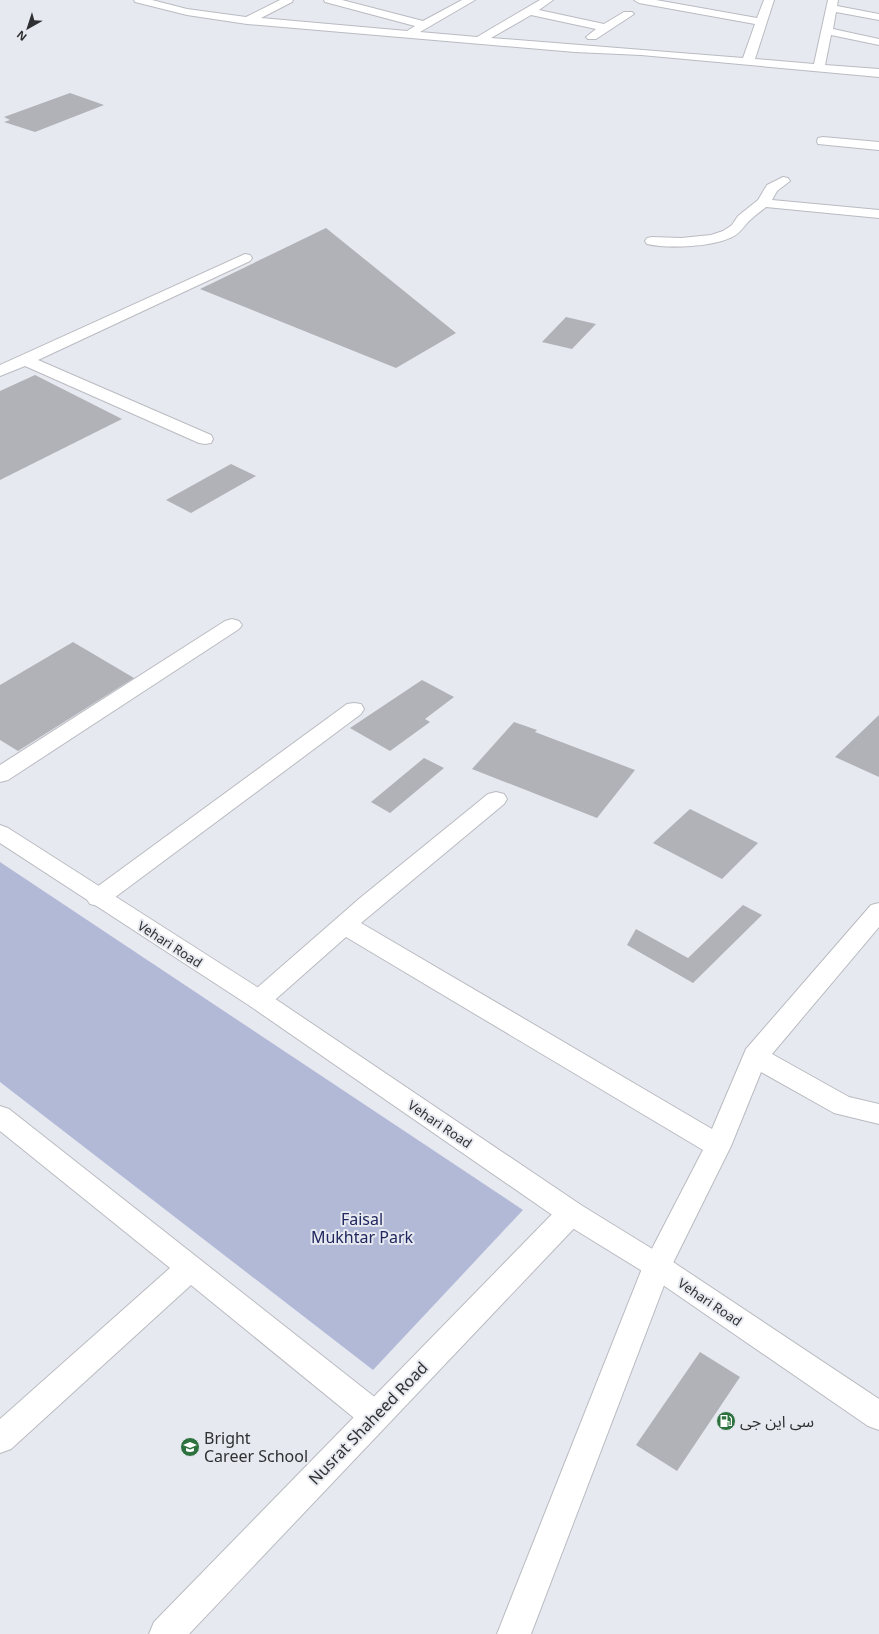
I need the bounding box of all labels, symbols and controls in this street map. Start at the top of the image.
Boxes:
north arrow [8,8,48,48]
text: N [13,28,30,45]
street label: Vehari Road [134,916,206,972]
street label: Vehari Road [404,1096,476,1152]
park label: Faisal Mukhtar Park [311,1208,414,1248]
street label: Vehari Road [674,1274,746,1330]
street label: Nusrat Shaheed Road [303,1357,433,1489]
fuel station icon: سی این جی [715,1410,737,1432]
place label: سی این جی [740,1410,814,1432]
place label: Bright Career School [204,1427,308,1467]
school or university icon: Bright Career School [179,1436,201,1458]

